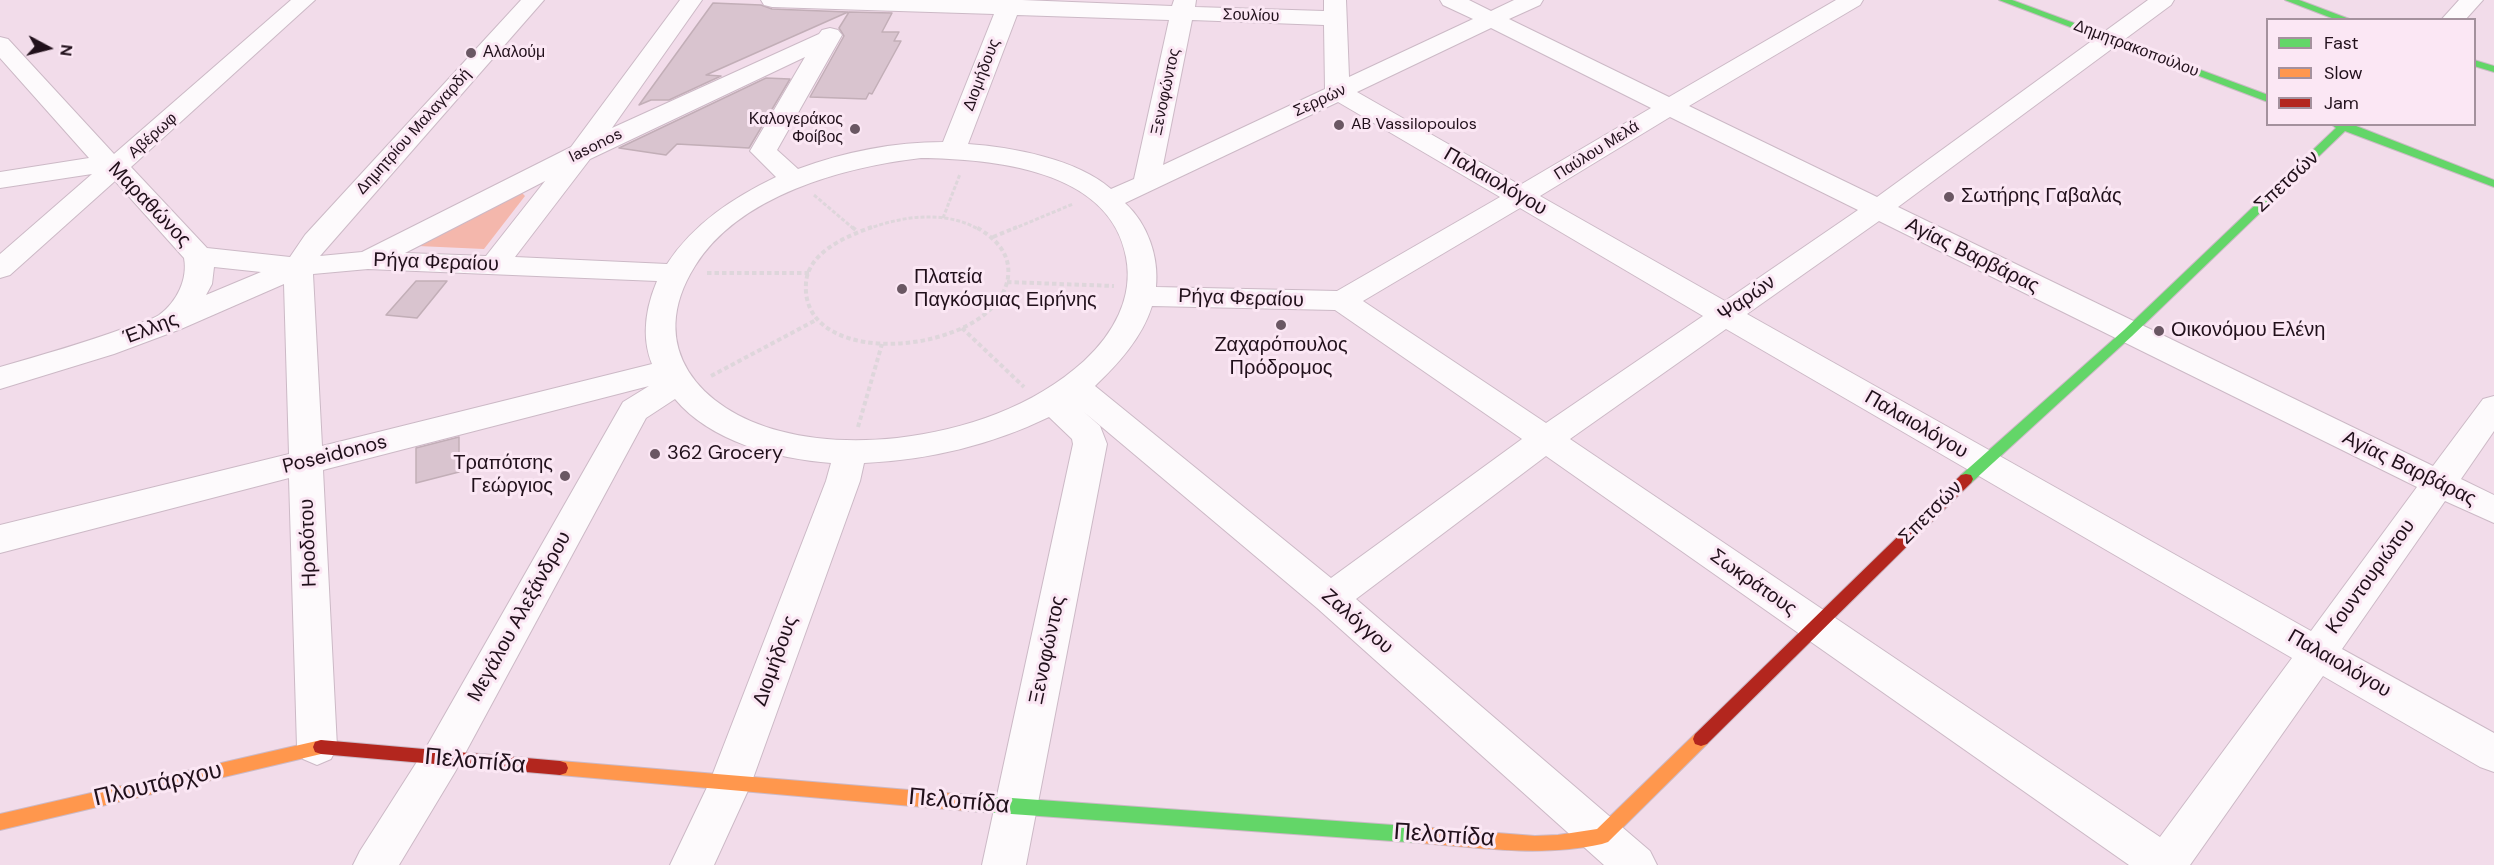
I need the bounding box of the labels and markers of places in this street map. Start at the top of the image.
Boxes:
place label: Αλαλούμ [483,43,545,63]
marker: Αλαλούμ [464,46,478,60]
place label: Καλογεράκος Φοίβος [749,110,843,148]
place label: AB Vassilopoulos [1351,115,1477,135]
marker: AB Vassilopoulos [1332,118,1346,132]
marker: Καλογεράκος Φοίβος [848,122,862,136]
place label: Σωτήρης Γαβαλάς [1961,185,2122,209]
marker: Σωτήρης Γαβαλάς [1942,190,1956,204]
place label: Πλατεία Παγκόσμιας Ειρήνης [914,266,1097,313]
marker: Πλατεία Παγκόσμιας Ειρήνης [895,282,909,296]
marker: Ζαχαρόπουλος Πρόδρομος [1274,318,1288,332]
place label: Οικονόμου Ελένη [2171,319,2325,343]
marker: Οικονόμου Ελένη [2152,324,2166,338]
place label: Ζαχαρόπουλος Πρόδρομος [1214,334,1348,381]
place label: 362 Grocery [667,442,783,466]
marker: 362 Grocery [648,447,662,461]
place label: Τραπότσης Γεώργιος [453,452,553,499]
marker: Τραπότσης Γεώργιος [558,469,572,483]

